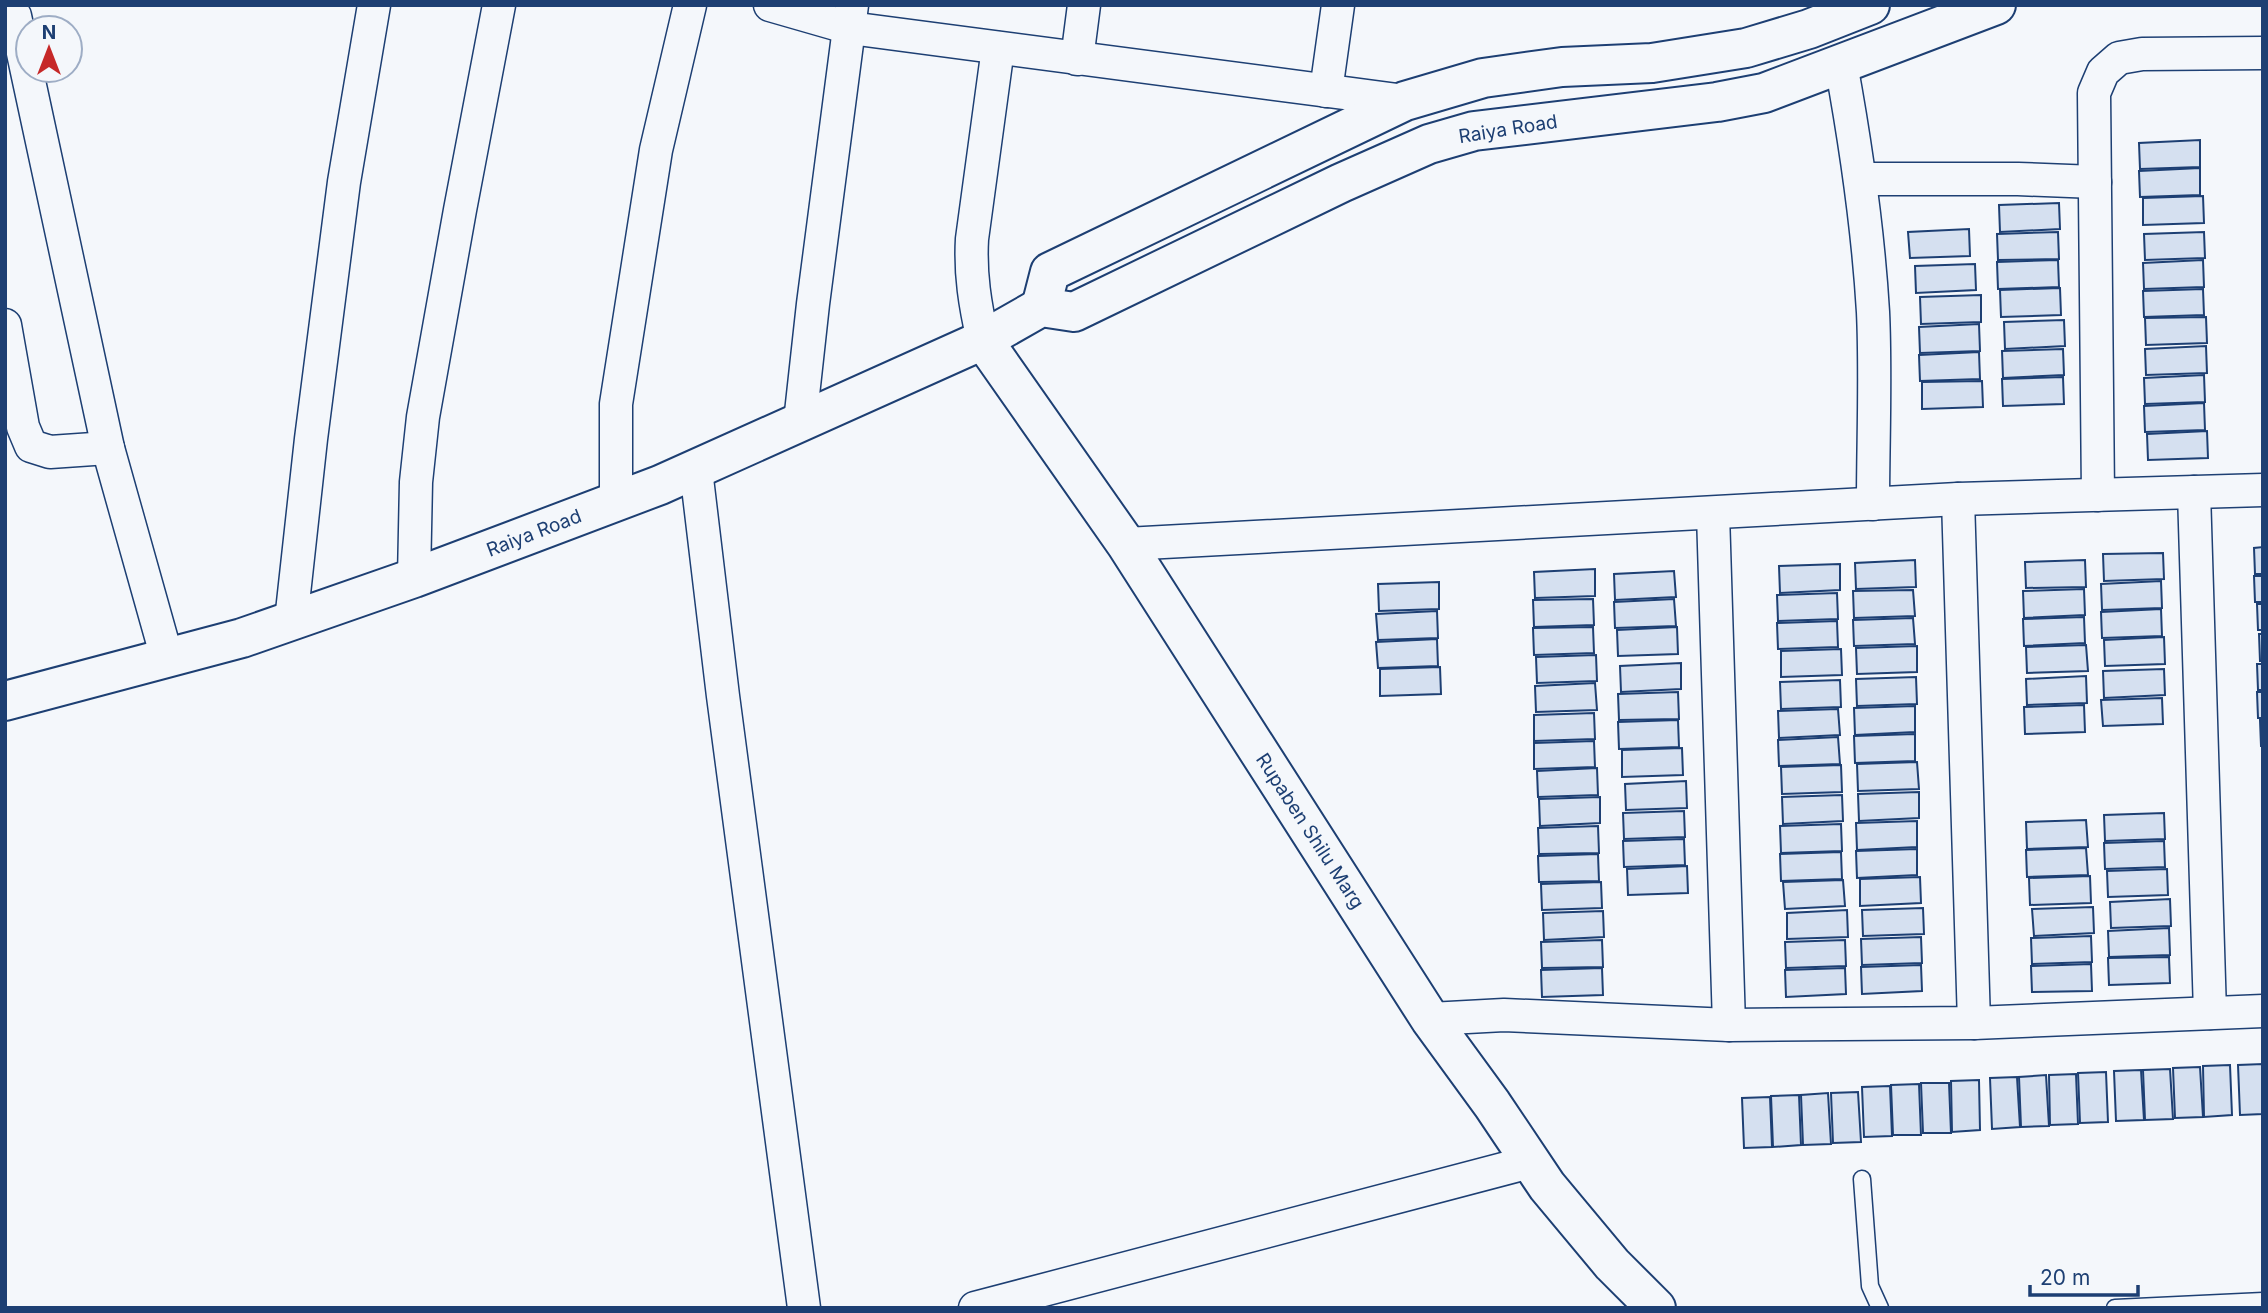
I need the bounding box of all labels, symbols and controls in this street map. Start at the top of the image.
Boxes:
north arrow [14,14,84,84]
text: N [42,21,56,44]
street label: Raiya Road [1457,110,1559,148]
street label: Raiya Road [483,504,585,562]
street label: Rupaben Shilu Marg [1251,749,1369,913]
scale bar [2030,1254,2138,1298]
text: 20 m [2040,1265,2090,1290]

